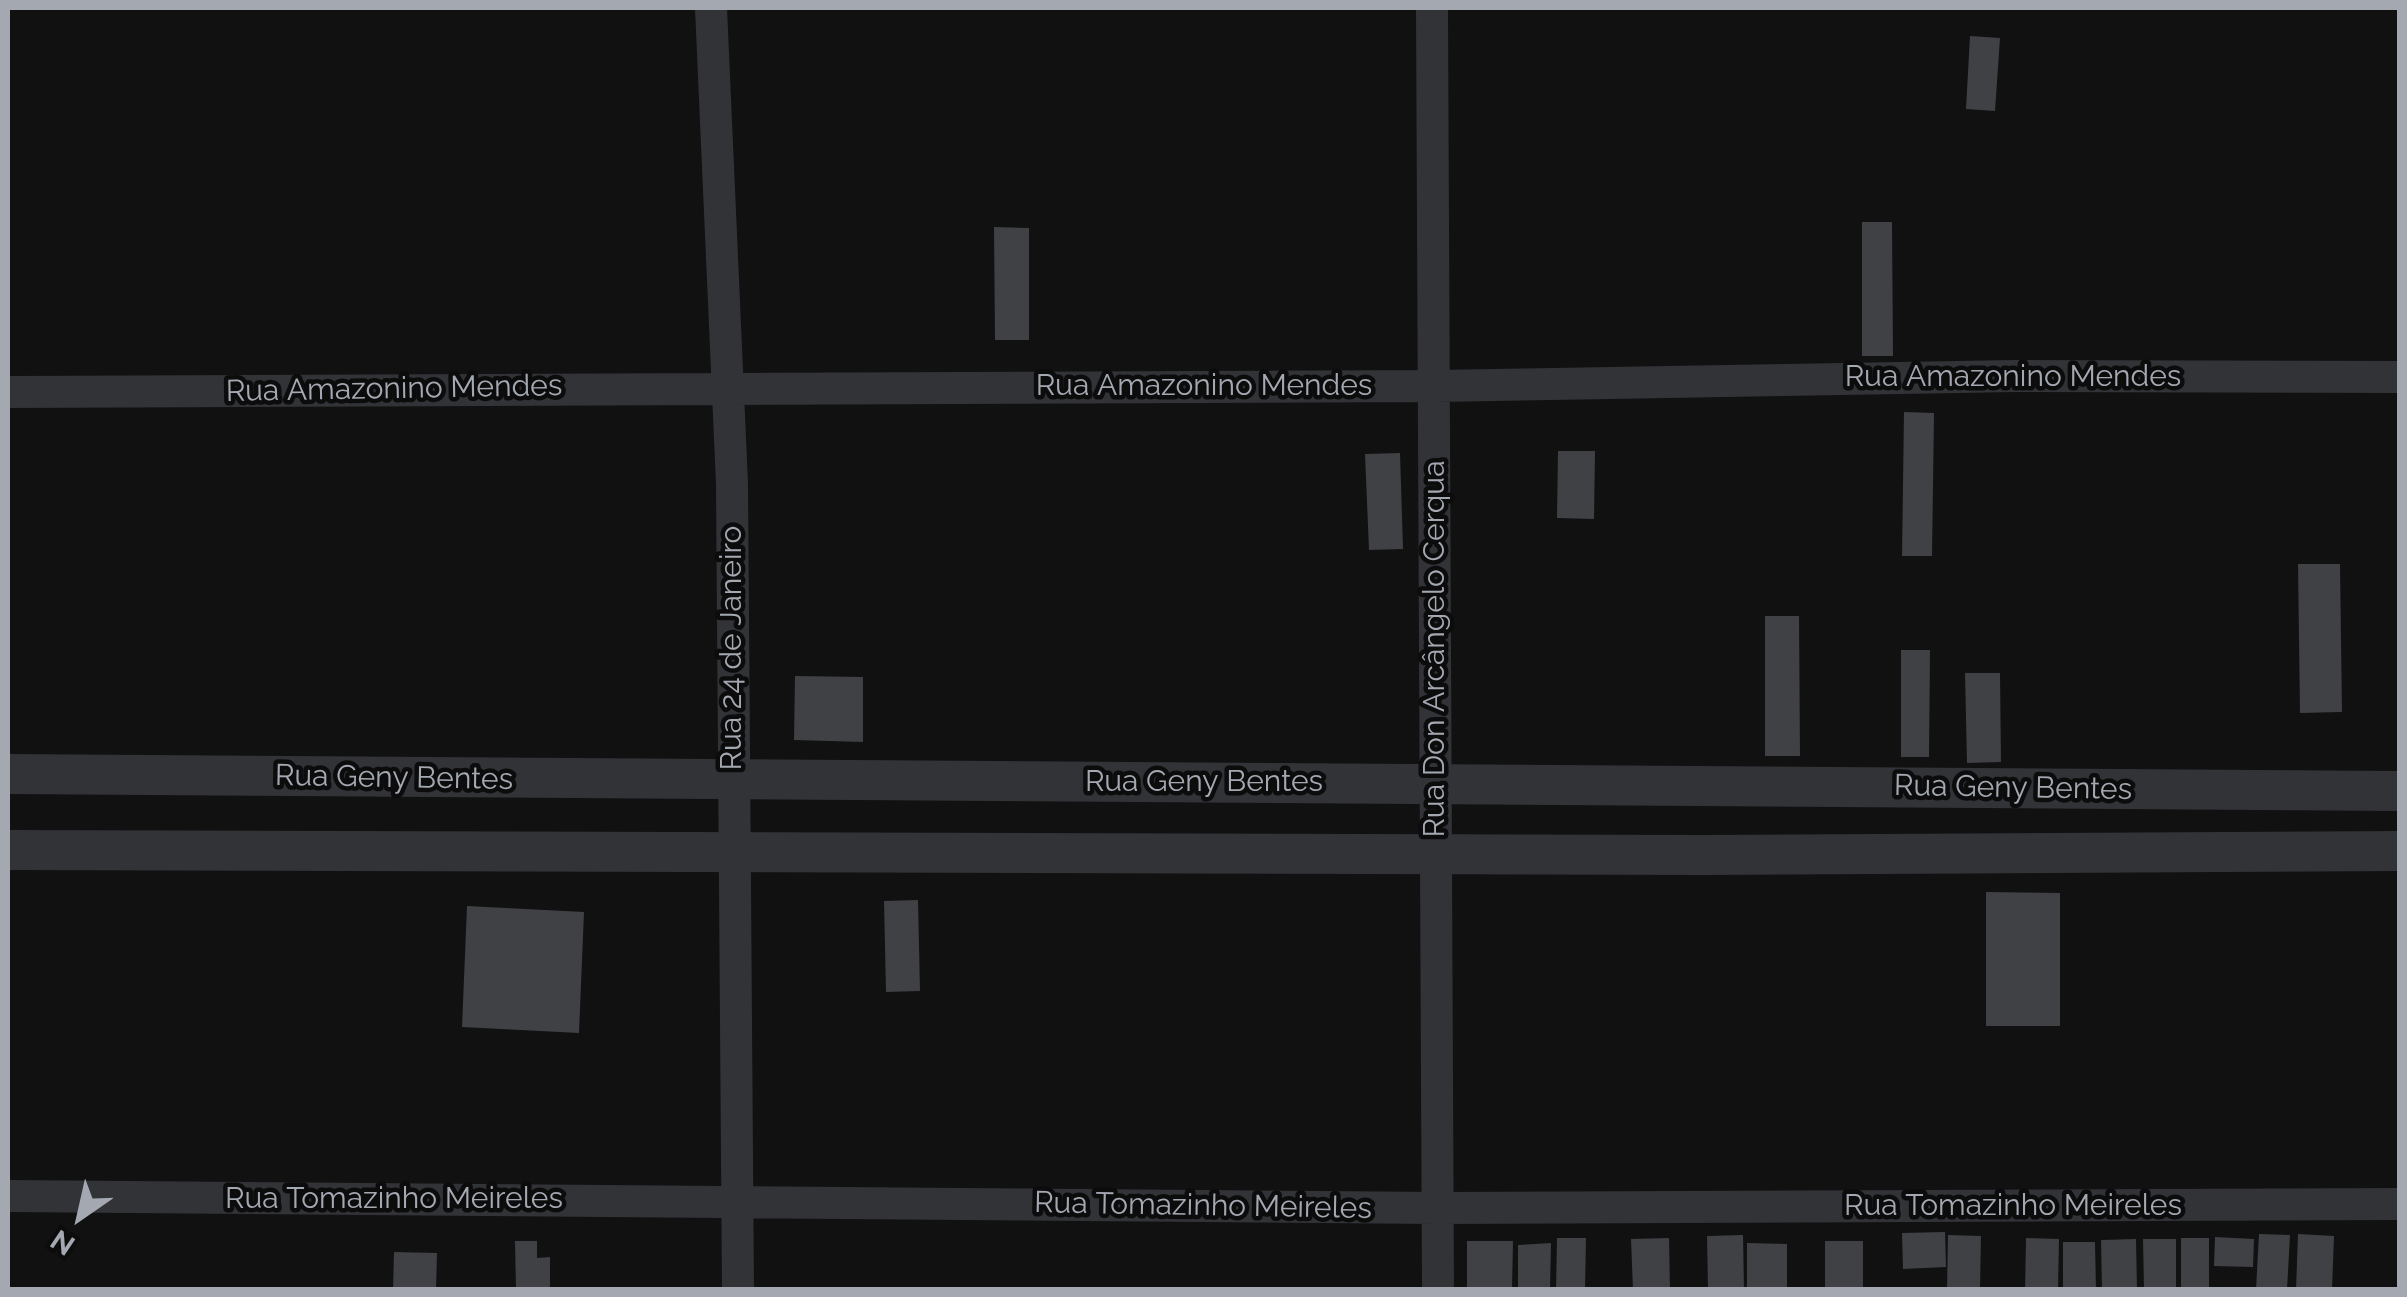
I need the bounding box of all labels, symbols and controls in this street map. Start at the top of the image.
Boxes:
street label: Rua Amazonino Mendes [1845,359,2181,395]
street label: Rua Amazonino Mendes [225,368,563,410]
street label: Rua Amazonino Mendes [1036,368,1372,404]
street label: Rua Don Arcângelo Cerqua [1417,460,1453,838]
street label: Rua 24 de Janeiro [714,526,750,770]
street label: Rua Geny Bentes [275,758,513,798]
street label: Rua Geny Bentes [1085,764,1323,800]
street label: Rua Geny Bentes [1894,768,2132,808]
north arrow [30,1167,130,1267]
street label: Rua Tomazinho Meireles [225,1181,563,1217]
street label: Rua Tomazinho Meireles [1034,1185,1372,1227]
street label: Rua Tomazinho Meireles [1844,1188,2182,1224]
text: N [45,1223,81,1262]

